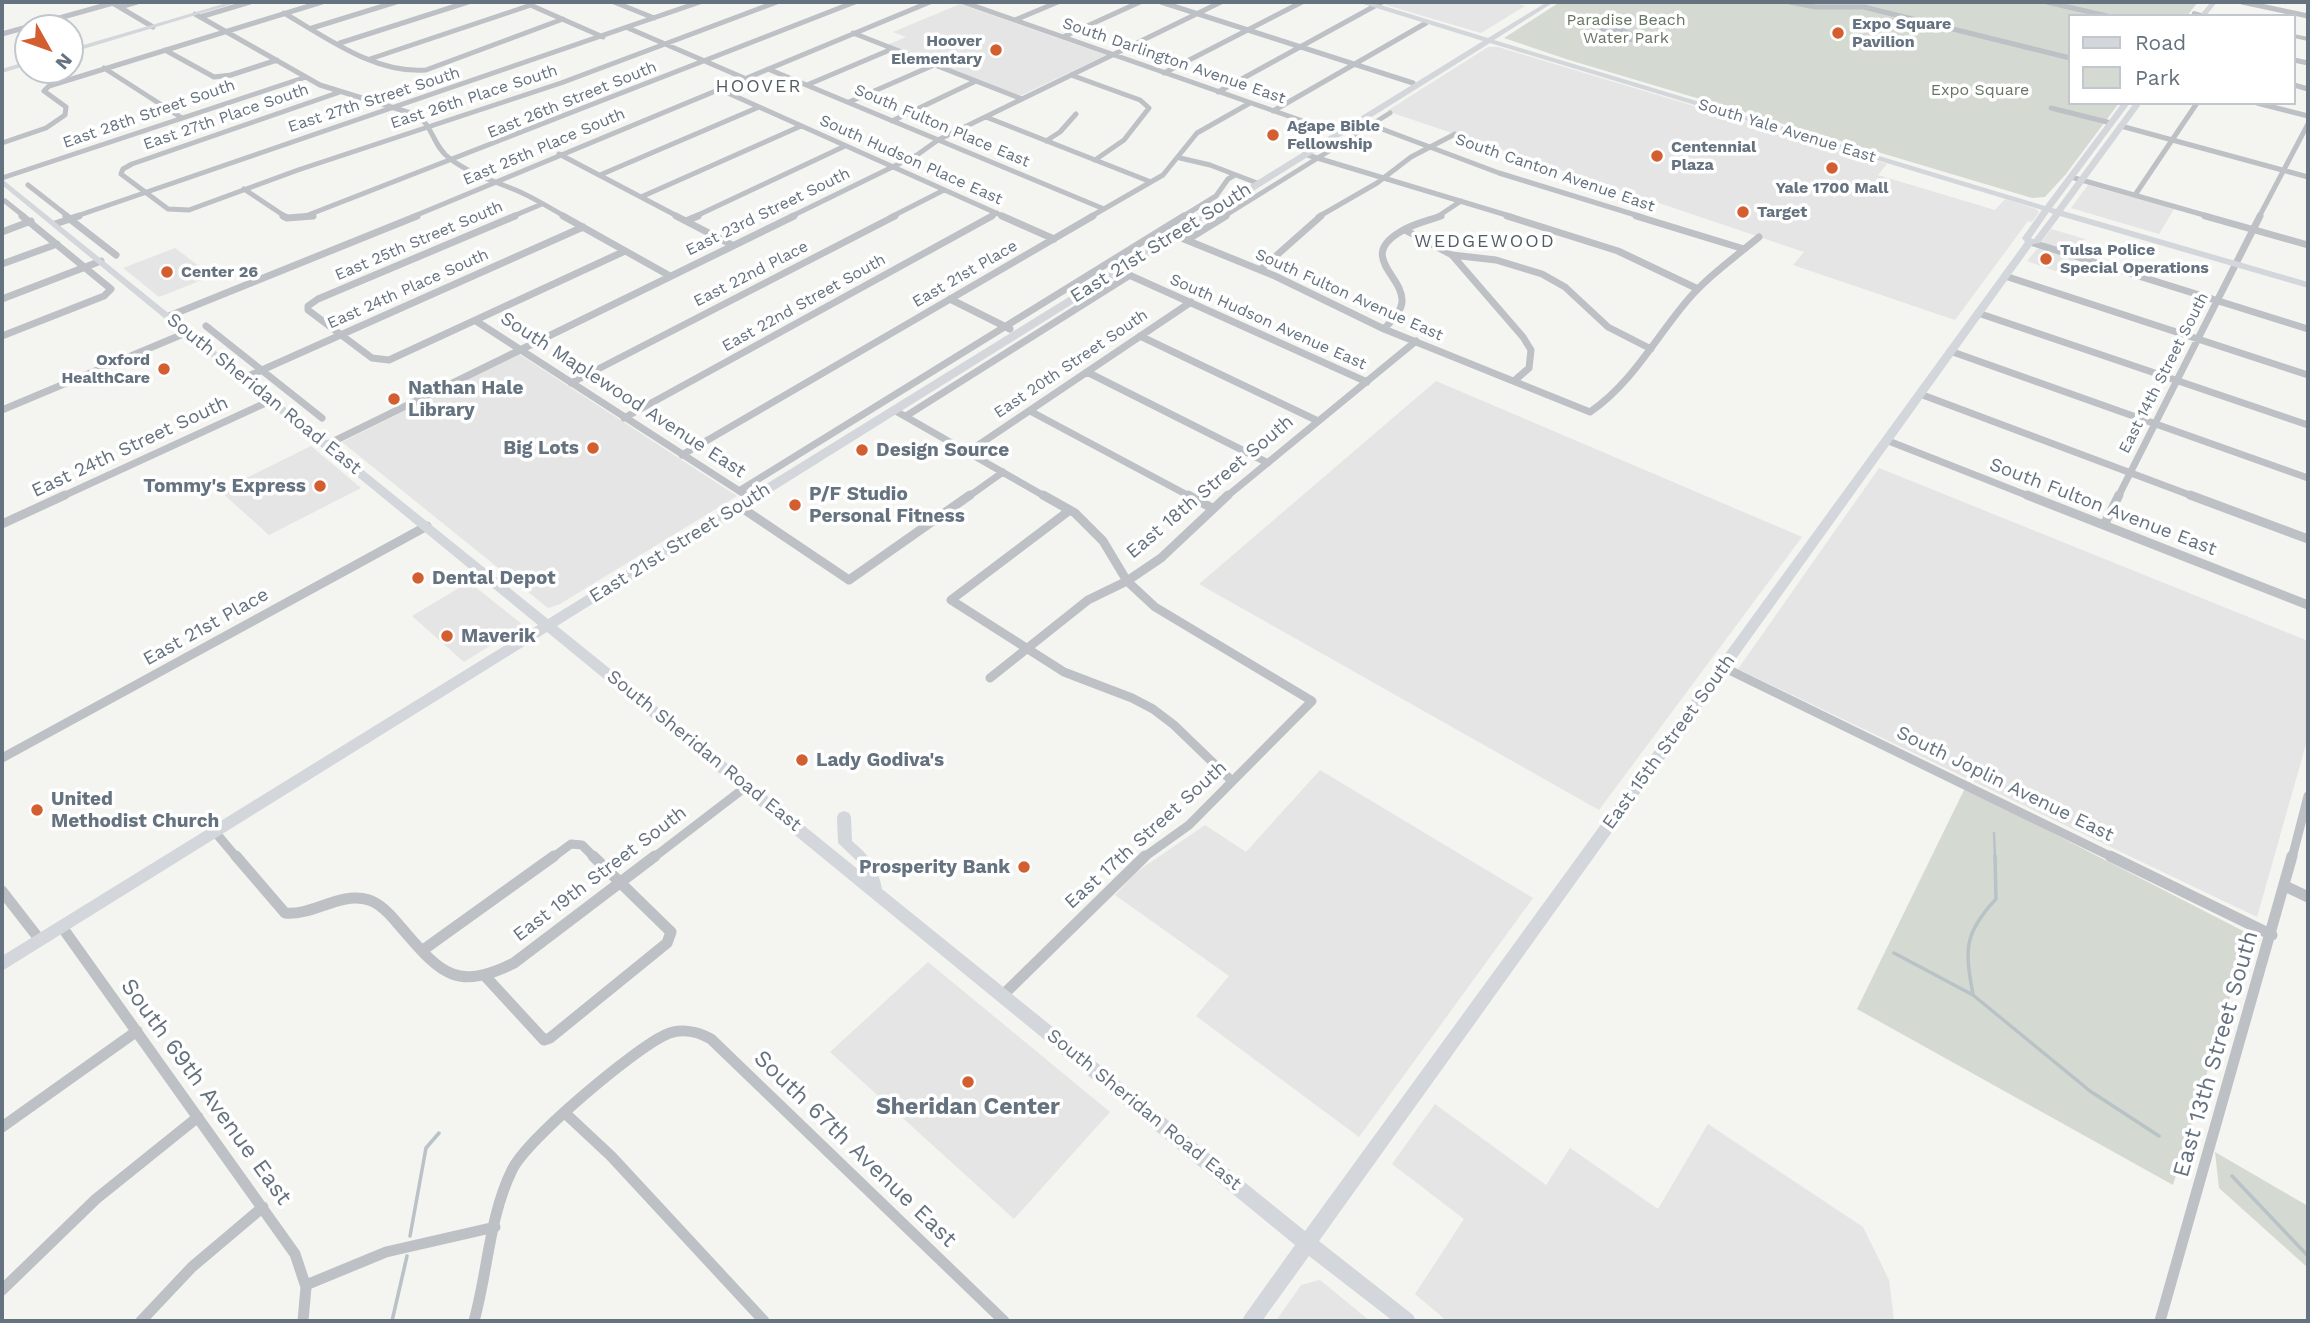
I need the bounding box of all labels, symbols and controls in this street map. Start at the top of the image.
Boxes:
park label: Paradise Beach Water Park [1566,10,1686,48]
north arrow [14,14,84,84]
street label: South Darlington Avenue East [1060,14,1288,108]
place label: Expo Square Pavilion [1852,14,1951,52]
legend [2068,14,2296,105]
marker: Expo Square Pavilion [1830,25,1846,41]
text: Road [2135,30,2186,55]
place label: Hoover Elementary [891,31,982,69]
marker: Hoover Elementary [988,42,1004,58]
text: N [51,49,77,74]
street label: East 26th Street South [485,57,659,143]
street label: East 26th Place South [388,61,560,133]
street label: East 27th Street South [286,63,462,137]
text: Park [2135,65,2180,90]
street label: East 28th Street South [60,75,238,153]
district label: HOOVER [716,76,802,98]
street label: East 27th Place South [141,80,311,154]
street label: South Fulton Place East [851,80,1033,172]
park label: Expo Square [1931,80,2029,100]
street label: South Yale Avenue East [1696,95,1878,167]
street label: East 25th Place South [460,104,628,190]
street label: South Hudson Place East [816,111,1006,209]
place label: Agape Bible Fellowship [1287,116,1380,154]
marker: Agape Bible Fellowship [1265,127,1281,143]
street label: South Canton Avenue East [1453,130,1657,216]
place label: Centennial Plaza [1671,137,1756,175]
marker: Centennial Plaza [1649,148,1665,164]
marker: Yale 1700 Mall [1824,160,1840,176]
street label: East 23rd Street South [683,164,853,260]
street label: East 21st Street South [1066,178,1256,308]
place label: Yale 1700 Mall [1776,178,1888,198]
street label: East 25th Street South [332,197,506,285]
place label: Target [1757,202,1807,222]
marker: Target [1735,204,1751,220]
district label: WEDGEWOOD [1415,231,1555,253]
street label: East 21st Place [909,236,1021,312]
street label: East 22nd Place [691,237,811,311]
place label: Tulsa Police Special Operations [2060,240,2209,278]
street label: East 24th Place South [325,245,491,333]
street label: South Fulton Avenue East [1252,245,1446,345]
street label: East 22nd Street South [719,250,889,356]
marker: Tulsa Police Special Operations [2038,251,2054,267]
place label: Center 26 [181,262,258,282]
marker: Center 26 [159,264,175,280]
street label: South Hudson Avenue East [1167,270,1369,374]
street label: East 14th Street South [2115,289,2213,457]
street label: East 20th Street South [991,305,1151,423]
street label: South Maplewood Avenue East [496,307,750,483]
street label: South Sheridan Road East [162,308,366,480]
place label: Oxford HealthCare [61,350,150,388]
marker: Oxford HealthCare [156,361,172,377]
place label: Nathan Hale Library [408,377,523,421]
street label: East 24th Street South [28,391,232,503]
marker: Nathan Hale Library [386,391,402,407]
street label: East 18th Street South [1122,410,1298,564]
place label: Big Lots [503,437,579,459]
place label: Design Source [876,439,1009,461]
marker: Big Lots [585,440,601,456]
marker: Design Source [854,442,870,458]
street label: South Fulton Avenue East [1986,453,2220,561]
place label: Tommy's Express [143,475,306,497]
marker: Tommy's Express [312,478,328,494]
street label: East 21st Street South [585,478,775,608]
place label: P/F Studio Personal Fitness [809,483,965,527]
marker: P/F Studio Personal Fitness [787,497,803,513]
place label: Dental Depot [432,567,556,589]
marker: Dental Depot [410,570,426,586]
street label: East 21st Place [139,583,273,671]
place label: Maverik [461,625,536,647]
marker: Maverik [439,628,455,644]
street label: East 15th Street South [1598,650,1740,834]
street label: South Sheridan Road East [602,665,806,837]
street label: South Joplin Avenue East [1893,721,2117,847]
place label: Lady Godiva's [816,749,944,771]
marker: Lady Godiva's [794,752,810,768]
street label: East 17th Street South [1060,756,1232,914]
place label: United Methodist Church [51,788,219,832]
street label: East 19th Street South [509,801,691,947]
marker: United Methodist Church [29,802,45,818]
place label: Prosperity Bank [859,856,1010,878]
marker: Prosperity Bank [1016,859,1032,875]
street label: East 13th Street South [2168,928,2264,1180]
street label: South 69th Avenue East [115,973,297,1211]
street label: South Sheridan Road East [1042,1024,1246,1196]
street label: South 67th Avenue East [748,1045,962,1253]
marker: Sheridan Center [960,1074,976,1090]
place label: Sheridan Center [876,1093,1060,1121]

